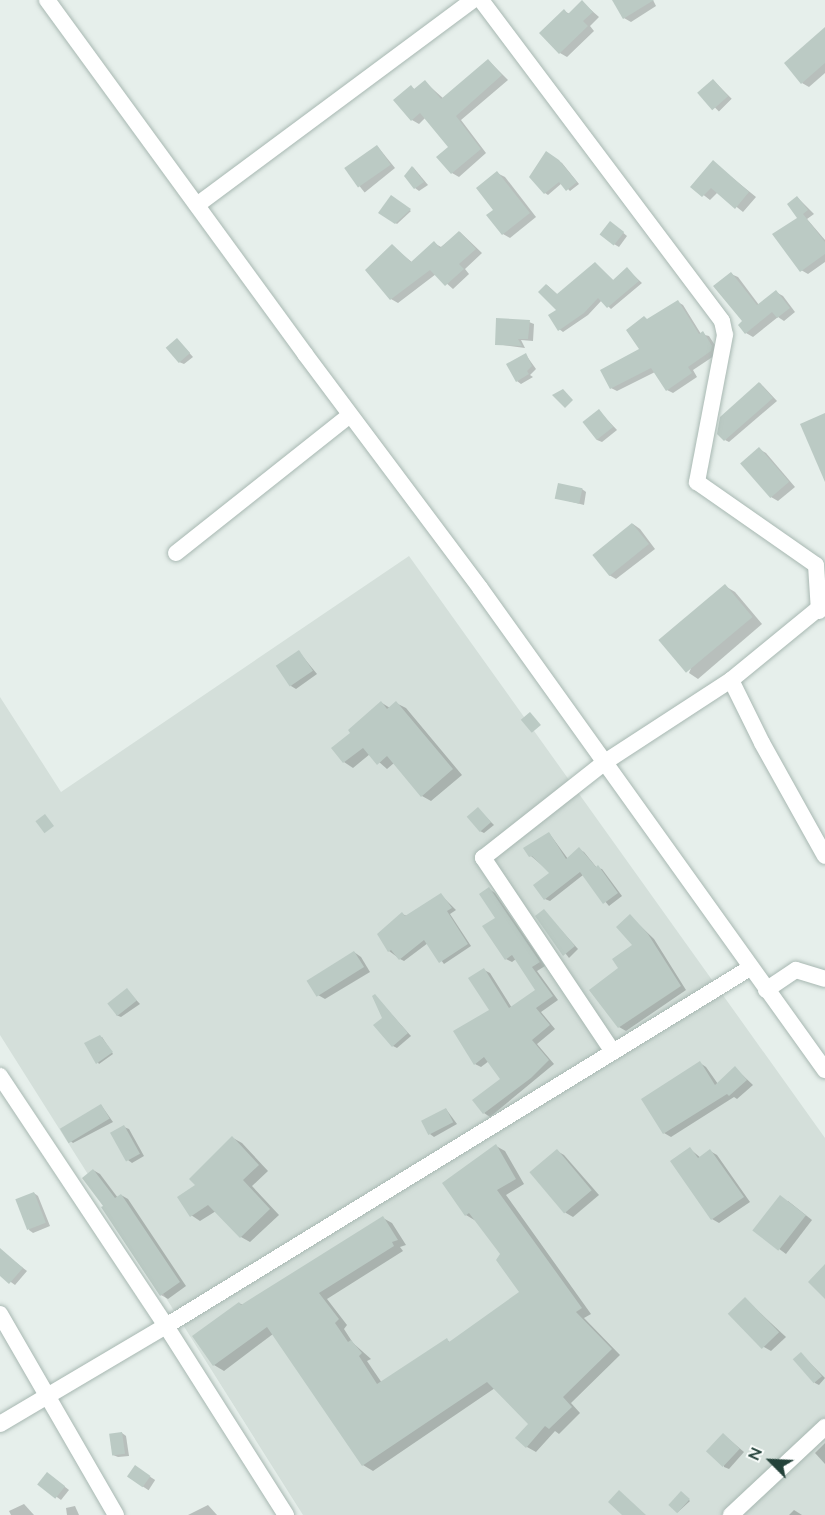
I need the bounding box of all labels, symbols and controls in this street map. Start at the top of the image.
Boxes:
north arrow [741,1431,801,1491]
text: N [743,1444,766,1463]

